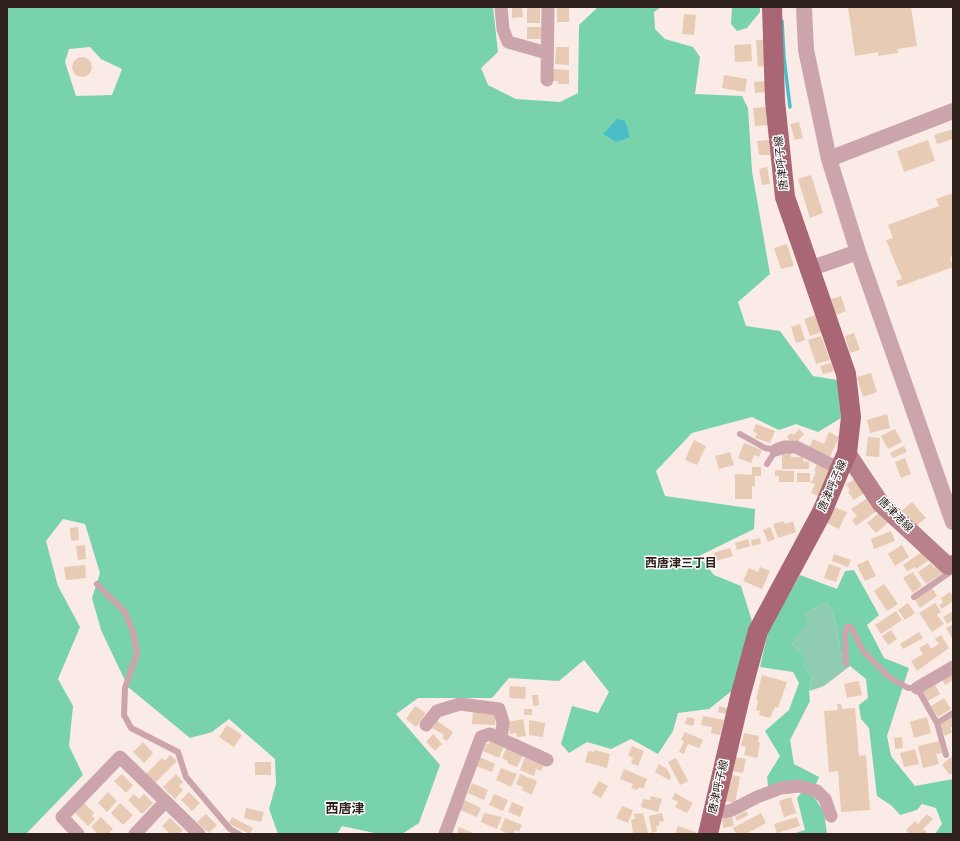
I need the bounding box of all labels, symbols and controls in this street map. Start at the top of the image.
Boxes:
street label: 唐津呼子線 [773,135,791,191]
street label: 唐津呼子線 [816,458,850,514]
street label: 唐津港線 [875,495,915,535]
district label: 西唐津三丁目 [645,557,717,571]
street label: 唐津呼子線 [706,759,732,815]
district label: 西唐津 [326,802,364,818]

